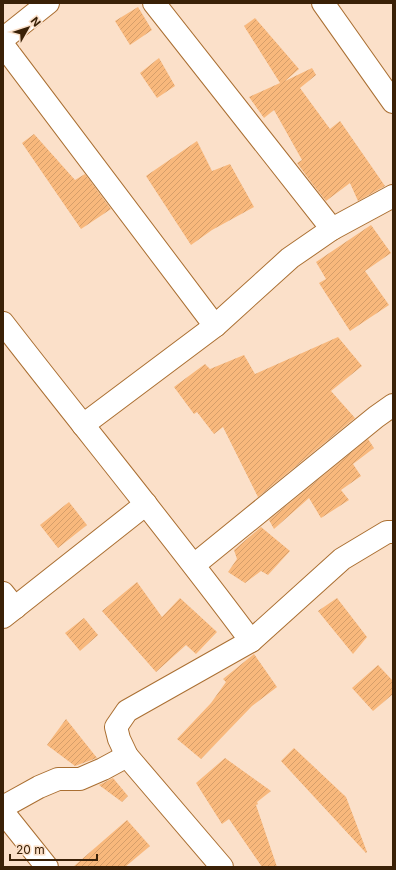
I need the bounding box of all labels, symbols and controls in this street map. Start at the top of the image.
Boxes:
north arrow [8,8,48,48]
text: N [28,14,44,29]
scale bar [10,836,97,862]
text: 20 m [16,842,45,857]

